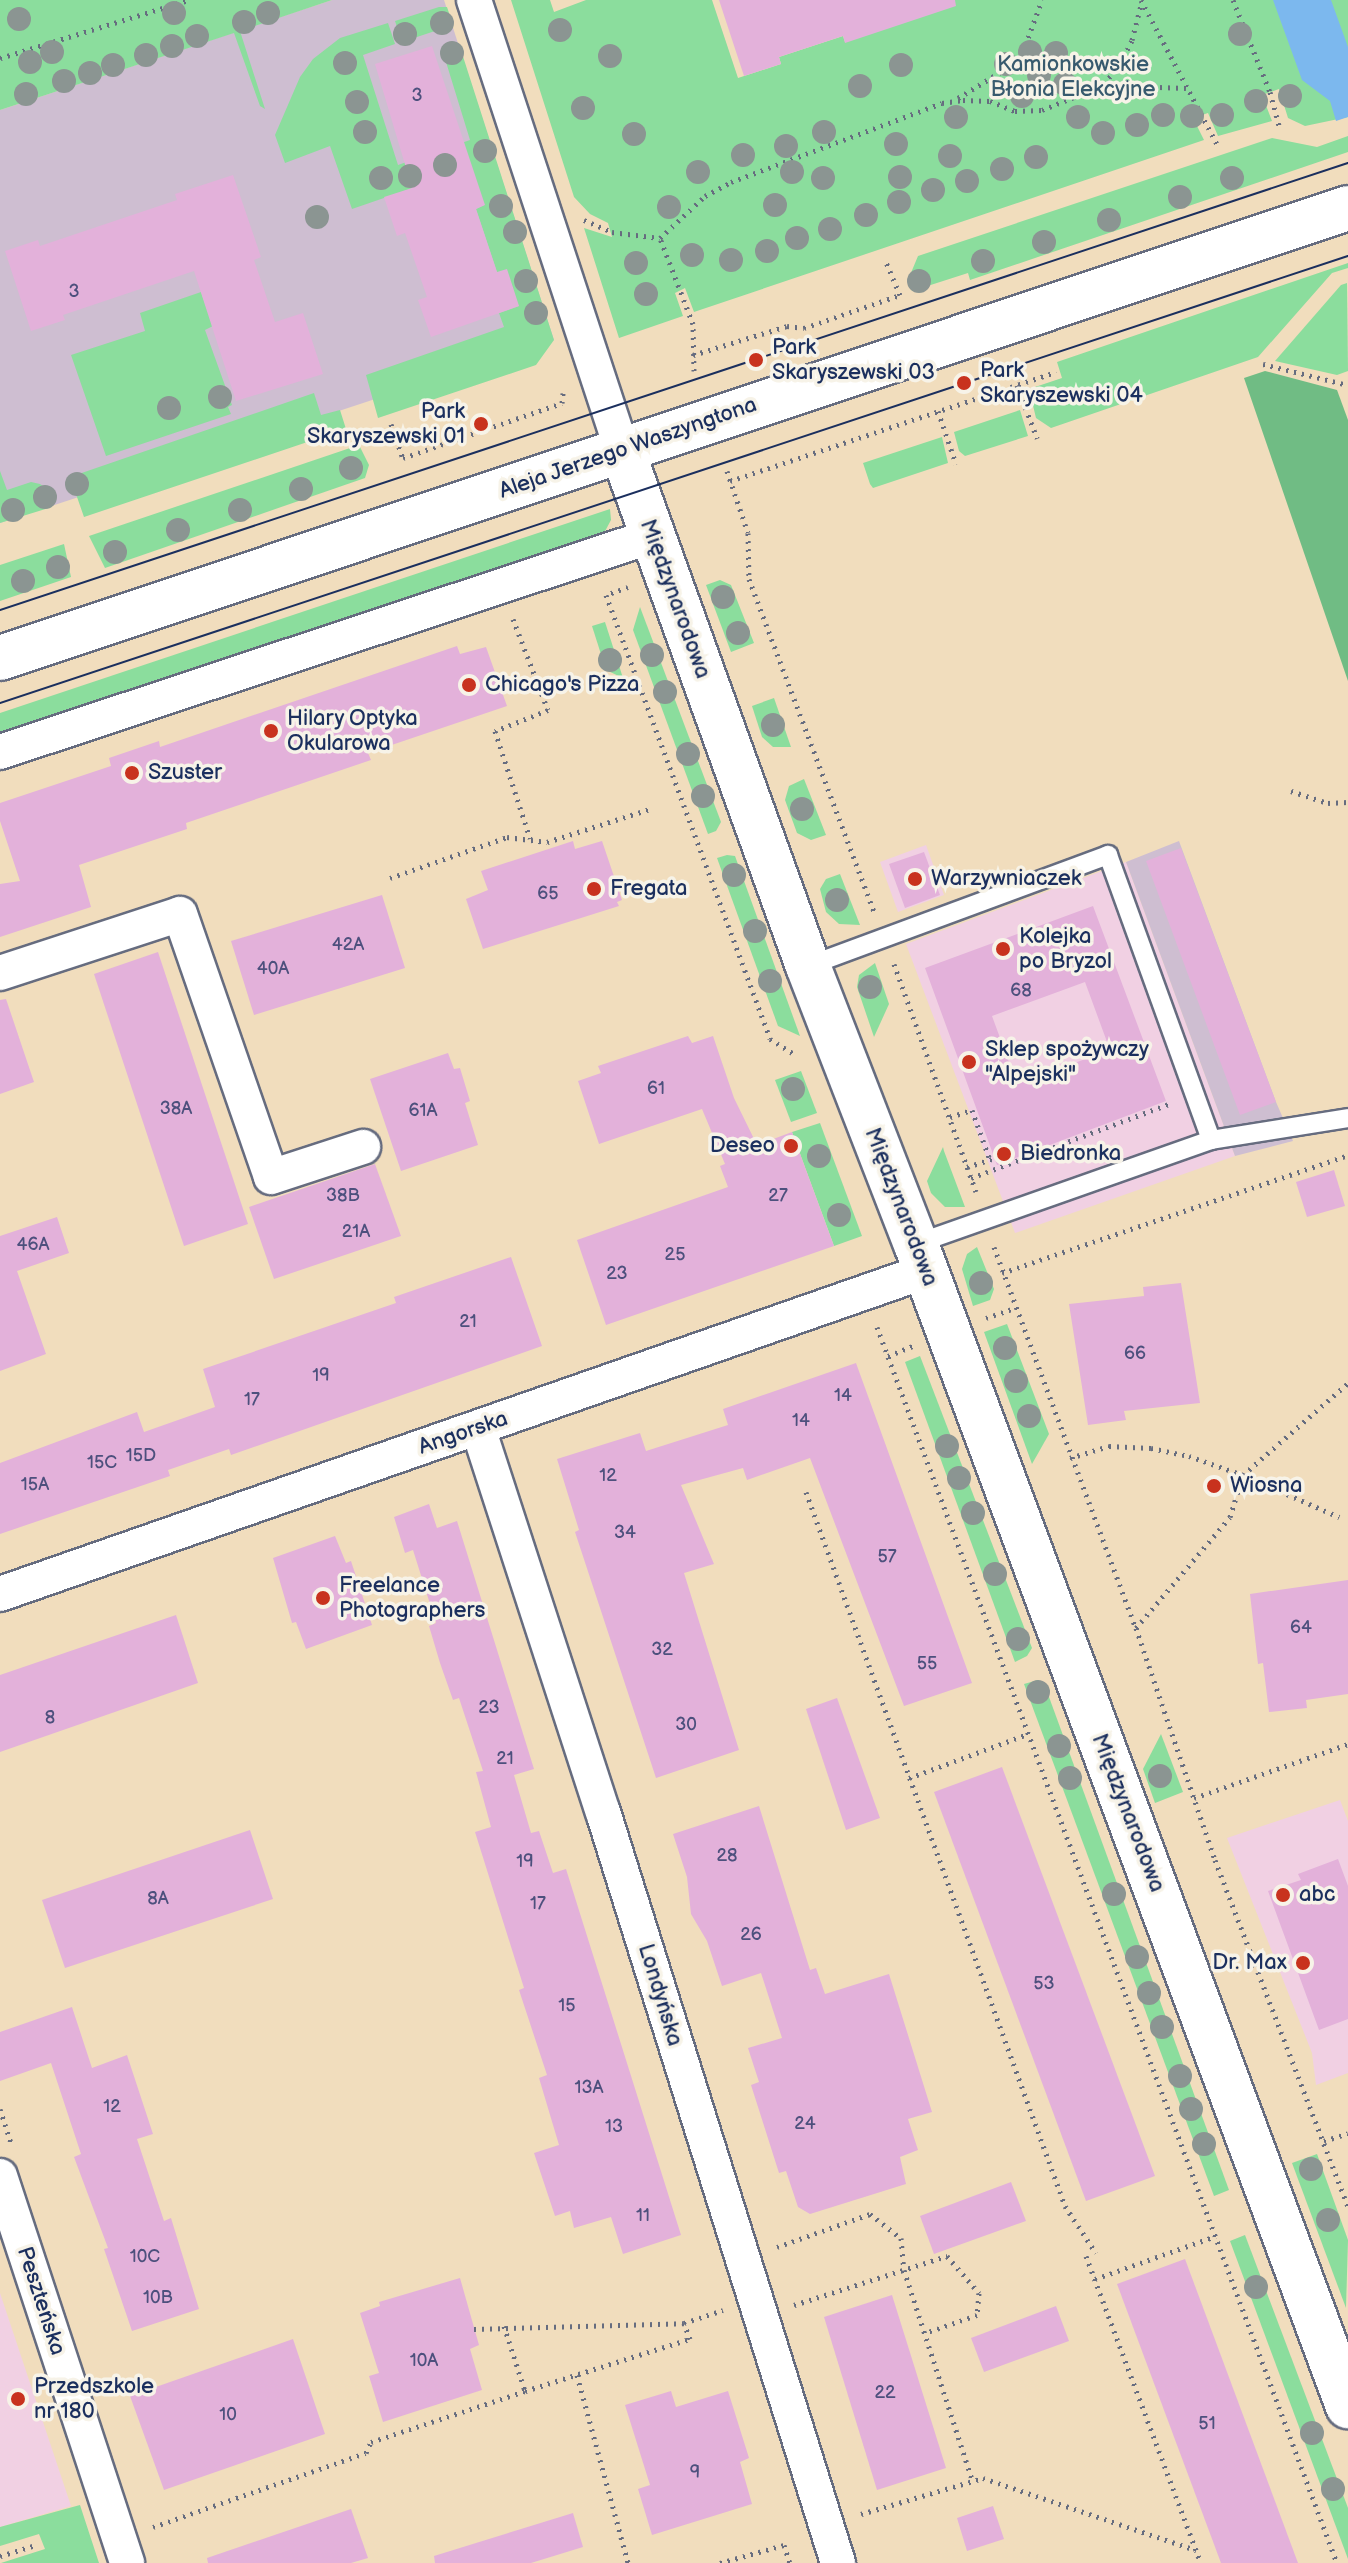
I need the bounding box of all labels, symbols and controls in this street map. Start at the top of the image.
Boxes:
park label: Kamionkowskie Błonia Elekcyjne [990,51,1156,102]
house number: 3 [411,85,423,107]
house number: 3 [68,281,80,303]
place label: Park Skaryszewski 03 [772,334,935,386]
marker: Park Skaryszewski 03 [747,351,765,369]
place label: Park Skaryszewski 04 [980,357,1143,408]
marker: Park Skaryszewski 04 [955,374,973,392]
street label: Aleja Jerzego Waszyngtona [495,391,761,505]
place label: Park Skaryszewski 01 [307,398,465,450]
marker: Park Skaryszewski 01 [472,415,490,433]
street label: Międzynarodowa [634,516,716,682]
place label: Chicago's Pizza [485,672,640,698]
marker: Chicago's Pizza [460,676,478,694]
place label: Hilary Optyka Okularowa [287,705,419,756]
marker: Hilary Optyka Okularowa [262,722,280,740]
place label: Szuster [148,760,222,786]
marker: Szuster [123,764,141,782]
place label: Warzywniaczek [931,866,1082,892]
marker: Warzywniaczek [906,870,924,888]
place label: Fregata [610,876,687,902]
marker: Fregata [585,880,603,898]
house number: 65 [537,883,559,905]
place label: Kolejka po Bryzol [1019,923,1112,974]
house number: 42A [332,934,364,956]
marker: Kolejka po Bryzol [994,940,1012,958]
house number: 40A [257,958,289,980]
house number: 68 [1010,980,1032,1002]
place label: Sklep spożywczy "Alpejski" [985,1036,1149,1088]
marker: Sklep spożywczy "Alpejski" [960,1053,978,1071]
house number: 61 [647,1078,665,1100]
house number: 38A [160,1098,192,1120]
house number: 61A [409,1100,437,1122]
street label: Międzynarodowa [859,1124,943,1290]
place label: Deseo [710,1133,775,1159]
marker: Deseo [782,1137,800,1155]
place label: Biedronka [1020,1141,1121,1167]
marker: Biedronka [995,1145,1013,1163]
house number: 38B [326,1185,360,1207]
house number: 27 [768,1185,788,1207]
house number: 21A [342,1221,370,1243]
house number: 46A [17,1234,49,1256]
house number: 25 [665,1244,685,1266]
house number: 23 [606,1263,628,1285]
house number: 21 [459,1311,477,1333]
house number: 66 [1124,1343,1146,1365]
house number: 19 [312,1365,330,1387]
house number: 14 [834,1385,852,1407]
house number: 17 [244,1389,260,1411]
street label: Angorska [415,1405,511,1461]
house number: 14 [792,1410,810,1432]
house number: 15D [126,1445,156,1467]
house number: 15C [87,1452,117,1474]
house number: 12 [599,1465,617,1487]
place label: Wiosna [1230,1473,1302,1499]
house number: 15A [21,1474,49,1496]
marker: Wiosna [1205,1477,1223,1495]
house number: 34 [614,1522,636,1544]
house number: 57 [877,1546,897,1568]
place label: Freelance Photographers [339,1572,485,1624]
marker: Freelance Photographers [314,1589,332,1607]
house number: 64 [1290,1617,1312,1639]
house number: 32 [651,1639,673,1661]
house number: 55 [917,1653,937,1675]
house number: 23 [478,1697,500,1719]
house number: 8 [45,1707,55,1729]
house number: 30 [675,1714,697,1736]
street label: Międzynarodowa [1086,1730,1170,1896]
house number: 21 [496,1748,514,1770]
house number: 28 [716,1845,738,1867]
house number: 19 [516,1851,534,1873]
place label: abc [1299,1882,1336,1908]
marker: abc [1274,1886,1292,1904]
house number: 8A [147,1888,169,1910]
house number: 17 [530,1893,546,1915]
house number: 26 [740,1924,762,1946]
street label: Londyńska [632,1941,688,2049]
place label: Dr. Max [1212,1950,1287,1976]
marker: Dr. Max [1294,1954,1312,1972]
house number: 53 [1033,1973,1055,1995]
house number: 15 [558,1995,576,2017]
house number: 13A [574,2077,604,2099]
house number: 12 [103,2096,121,2118]
house number: 24 [794,2113,816,2135]
house number: 13 [605,2116,623,2138]
house number: 11 [636,2205,650,2227]
street label: Peszteńska [11,2244,71,2358]
house number: 10C [130,2246,160,2268]
house number: 10B [143,2287,173,2309]
house number: 10A [410,2350,438,2372]
place label: Przedszkole nr 180 [34,2373,154,2424]
house number: 22 [874,2382,896,2404]
marker: Przedszkole nr 180 [9,2390,27,2408]
house number: 10 [219,2404,237,2426]
house number: 51 [1198,2413,1216,2435]
house number: 9 [690,2462,700,2484]

